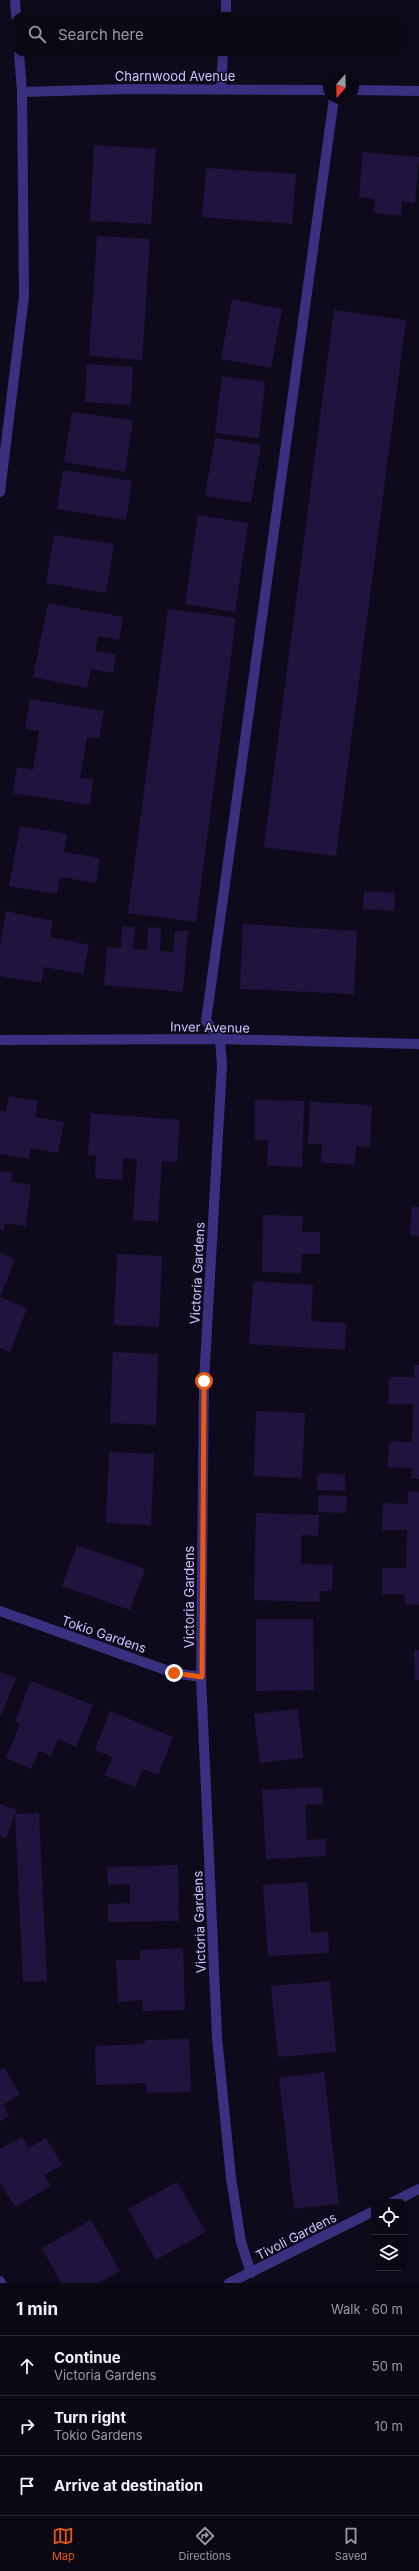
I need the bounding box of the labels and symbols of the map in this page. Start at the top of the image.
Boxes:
street label: Charnwood Avenue [115,68,235,84]
north arrow [323,68,359,104]
street label: Inver Avenue [170,1018,250,1036]
street label: Victoria Gardens [186,1221,208,1325]
route start [195,1372,213,1390]
street label: Victoria Gardens [181,1546,197,1648]
street label: Tokio Gardens [59,1612,149,1656]
route end [165,1664,183,1682]
street label: Victoria Gardens [189,1870,209,1973]
street label: Tivoli Gardens [253,2209,339,2263]

